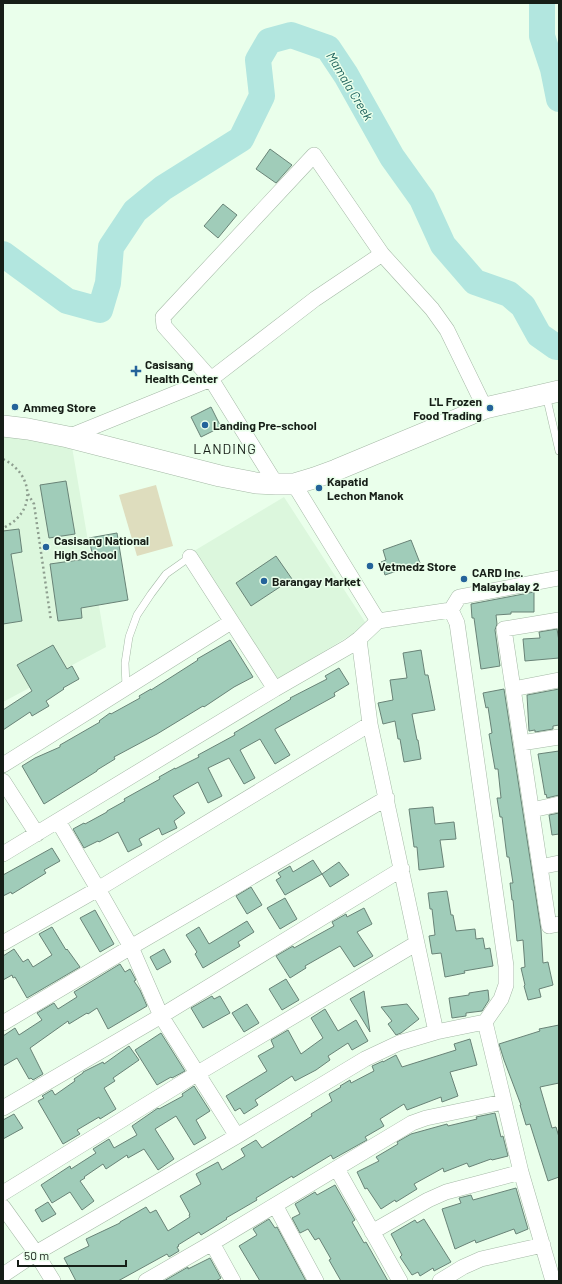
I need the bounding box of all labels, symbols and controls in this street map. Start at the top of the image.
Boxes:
water label: Mamala Creek [323,49,377,124]
place label: Casisang Health Center [145,357,218,385]
marker: Casisang Health Center [130,365,142,377]
place label: L'L Frozen Food Trading [413,394,482,422]
place label: Ammeg Store [23,400,96,414]
marker: Ammeg Store [10,402,20,412]
marker: L'L Frozen Food Trading [485,403,495,413]
place label: Landing Pre-school [213,418,317,432]
marker: Landing Pre-school [200,420,210,430]
district label: LANDING [193,440,257,457]
place label: Kapatid Lechon Manok [327,474,404,502]
marker: Kapatid Lechon Manok [314,483,324,493]
place label: Casisang National High School [54,533,149,561]
marker: Casisang National High School [41,542,51,552]
place label: Vetmedz Store [378,559,457,573]
marker: Vetmedz Store [365,561,375,571]
place label: CARD Inc. Malaybalay 2 [472,565,540,593]
place label: Barangay Market [272,574,361,588]
marker: CARD Inc. Malaybalay 2 [459,574,469,584]
marker: Barangay Market [259,576,269,586]
scale bar [18,1242,126,1268]
text: 50 m [24,1248,49,1262]

